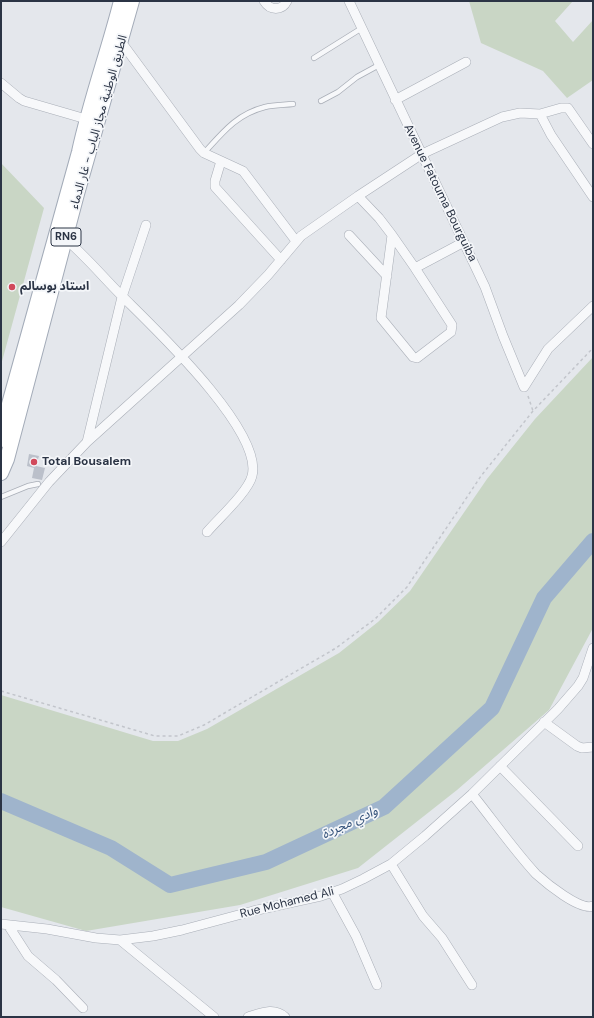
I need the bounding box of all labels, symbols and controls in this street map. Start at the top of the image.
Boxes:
street label: الطريق الوطنية مجاز الباب - غار الدماء [67,33,131,211]
street label: Avenue Fatouma Bourguiba [400,122,480,264]
road number: RN6 [51,228,81,246]
place label: استاد بوسالم [20,280,89,294]
marker: استاد بوسالم [7,282,17,292]
place label: Total Bousalem [42,455,131,469]
marker: Total Bousalem [29,457,39,467]
water label: وادي مجردة [320,803,380,843]
street label: Rue Mohamed Ali [238,884,336,922]

